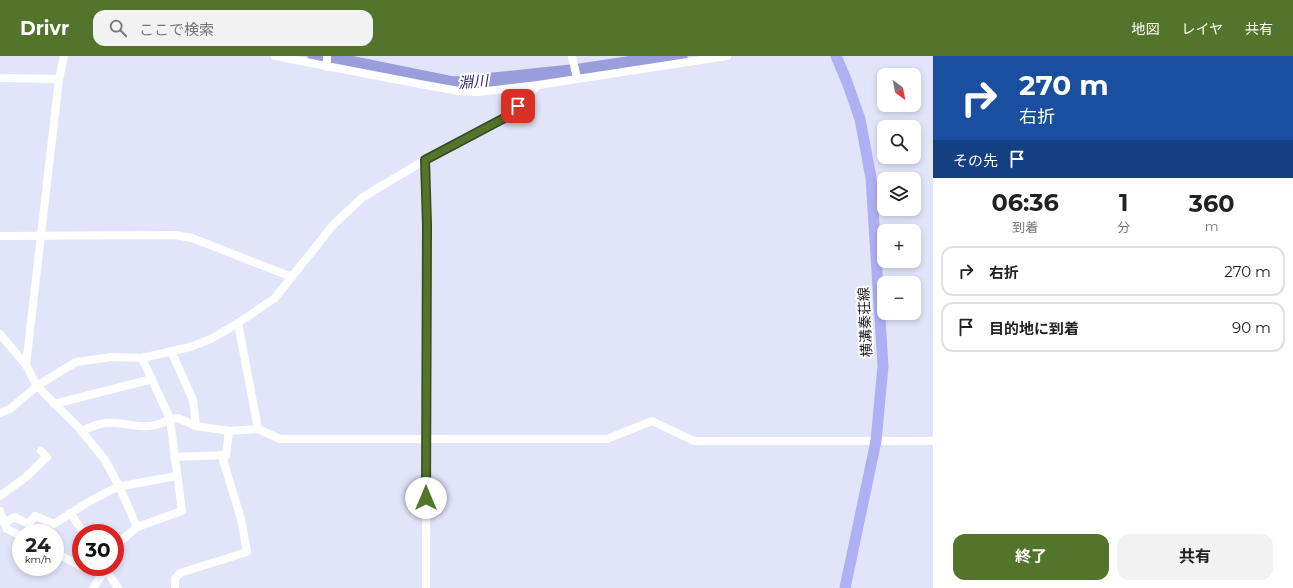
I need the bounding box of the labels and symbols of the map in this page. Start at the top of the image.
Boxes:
north arrow [877,68,921,112]
water label: 淵川 [457,71,491,92]
pin [501,89,535,123]
street label: 横溝秦荘線 [854,287,876,357]
position arrow [405,477,447,519]
speed limit sign: 30 [72,524,124,576]

